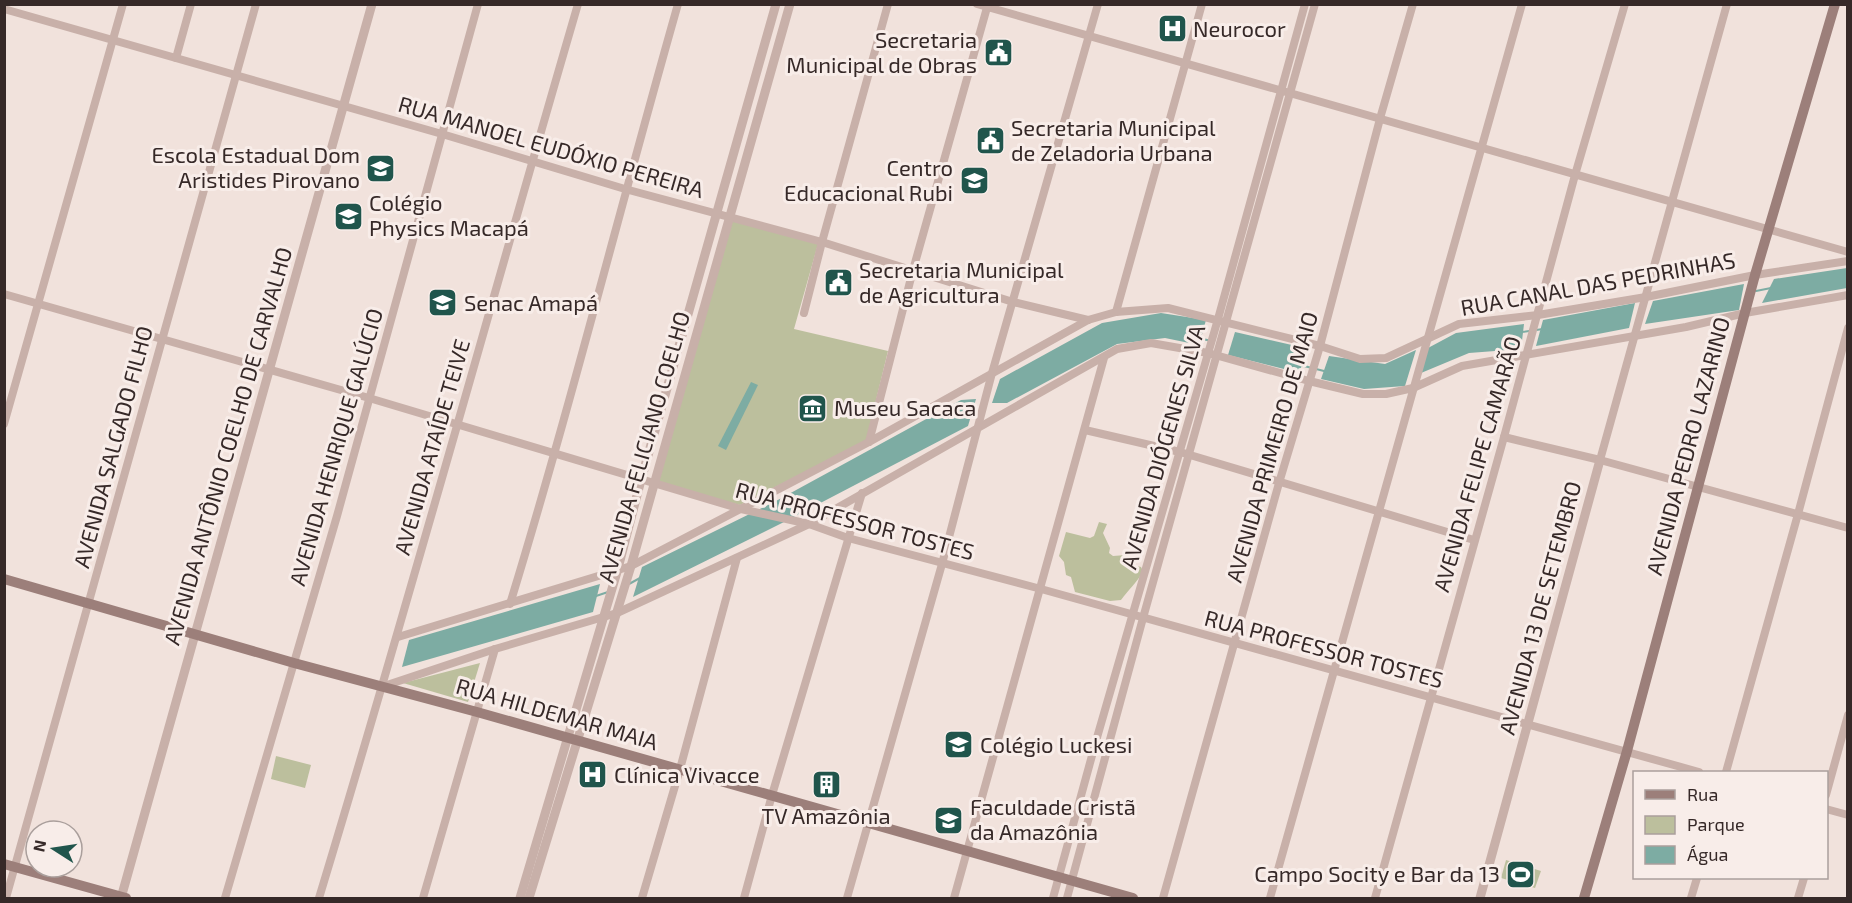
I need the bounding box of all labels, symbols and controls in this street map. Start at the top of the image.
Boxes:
hospital icon: Neurocor [1156,13,1188,45]
place label: Neurocor [1193,15,1286,41]
place label: Secretaria Municipal de Obras [786,26,977,77]
public building icon: Secretaria Municipal de Obras [982,37,1014,69]
street label: RUA MANOEL EUDÓXIO PEREIRA [396,90,707,202]
place label: Secretaria Municipal de Zeladoria Urbana [1011,114,1216,165]
public building icon: Secretaria Municipal de Zeladoria Urbana [974,125,1006,157]
place label: Escola Estadual Dom Aristides Pirovano [151,141,360,192]
school or university icon: Escola Estadual Dom Aristides Pirovano [365,152,397,184]
place label: Centro Educacional Rubi [784,154,953,205]
school or university icon: Centro Educacional Rubi [958,165,990,197]
place label: Colégio Physics Macapá [369,189,529,240]
school or university icon: Colégio Physics Macapá [332,200,364,232]
street label: AVENIDA ANTÔNIO COELHO DE CARVALHO [158,244,296,648]
street label: RUA CANAL DAS PEDRINHAS [1459,246,1737,320]
place label: Secretaria Municipal de Agricultura [859,256,1064,307]
public building icon: Secretaria Municipal de Agricultura [822,267,854,299]
school or university icon: Senac Amapá [427,287,459,319]
place label: Senac Amapá [464,289,598,315]
street label: AVENIDA HENRIQUE GALÚCIO [283,305,388,589]
street label: AVENIDA FELICIANO COELHO [592,308,694,585]
street label: AVENIDA PRIMEIRO DE MAIO [1220,308,1322,585]
street label: AVENIDA PEDRO LAZARINO [1640,314,1734,578]
street label: AVENIDA DIÓGENES SILVA [1115,321,1209,572]
street label: AVENIDA SALGADO FILHO [67,323,157,571]
street label: AVENIDA FELIPE CAMARÃO [1427,333,1525,595]
street label: AVENIDA ATAÍDE TEIVE [388,336,474,558]
museum icon: Museu Sacaca [797,392,829,424]
place label: Museu Sacaca [834,394,976,420]
street label: RUA PROFESSOR TOSTES [733,476,977,564]
street label: AVENIDA 13 DE SETEMBRO [1493,478,1585,737]
street label: RUA PROFESSOR TOSTES [1202,604,1446,692]
street label: RUA HILDEMAR MAIA [453,672,662,754]
school or university icon: Colégio Luckesi [943,729,975,761]
place label: Colégio Luckesi [980,731,1132,757]
hospital icon: Clínica Vivacce [577,759,609,791]
place label: Clínica Vivacce [614,761,759,787]
building icon: TV Amazônia [810,768,842,800]
legend [1633,771,1828,879]
text: Rua [1687,783,1718,805]
place label: Faculdade Cristã da Amazônia [970,793,1136,844]
place label: TV Amazônia [761,802,891,828]
school or university icon: Faculdade Cristã da Amazônia [933,804,965,836]
text: Parque [1687,813,1745,835]
north arrow [24,819,84,879]
text: N [28,838,49,853]
text: Água [1687,843,1728,865]
sports icon: Campo Socity e Bar da 13 [1505,858,1537,890]
place label: Campo Socity e Bar da 13 [1254,860,1500,886]

